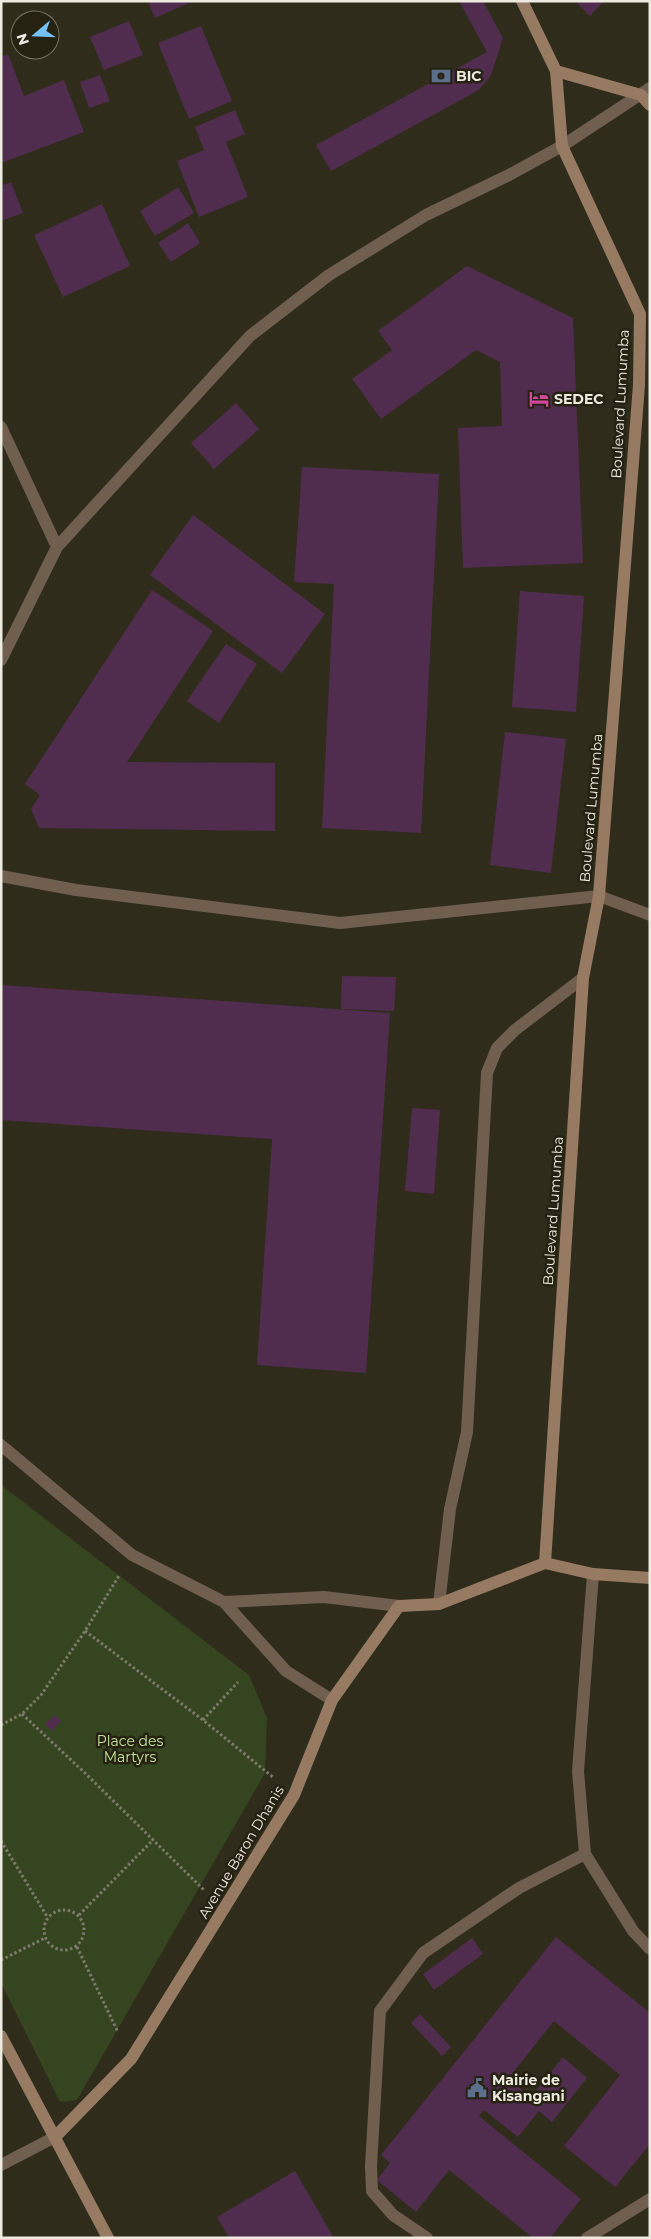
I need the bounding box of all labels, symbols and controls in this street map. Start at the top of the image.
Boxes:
north arrow [10,10,60,60]
text: N [12,31,33,48]
bank icon: BIC [430,65,452,87]
place label: BIC [456,67,481,85]
street label: Boulevard Lumumba [607,329,633,479]
hotel icon: SEDEC [528,388,550,410]
place label: SEDEC [554,390,603,408]
street label: Boulevard Lumumba [576,733,606,883]
street label: Boulevard Lumumba [539,1136,567,1286]
park label: Place des Martyrs [97,1732,164,1766]
street label: Avenue Baron Dhanis [194,1782,288,1922]
place label: Mairie de Kisangani [492,2071,565,2105]
public building icon: Mairie de Kisangani [466,2077,488,2099]

